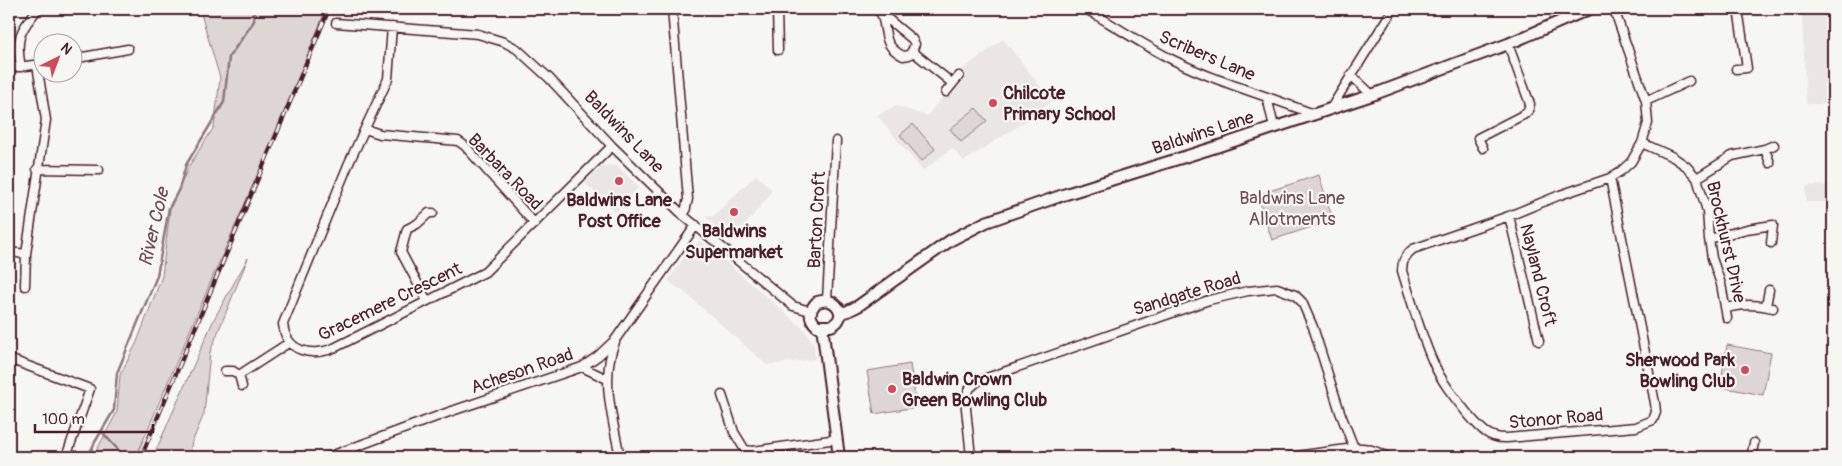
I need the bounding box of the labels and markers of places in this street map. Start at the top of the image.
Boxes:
place label: Chilcote Primary School [1003,82,1116,126]
marker: Chilcote Primary School [987,97,999,109]
marker: Baldwins Lane Post Office [613,175,625,187]
place label: Baldwins Lane Post Office [566,189,673,233]
marker: Baldwins Supermarket [728,206,740,218]
place label: Baldwins Supermarket [685,220,784,264]
place label: Sherwood Park Bowling Club [1625,349,1735,393]
marker: Sherwood Park Bowling Club [1739,364,1751,376]
place label: Baldwin Crown Green Bowling Club [902,368,1047,412]
marker: Baldwin Crown Green Bowling Club [886,383,898,395]

